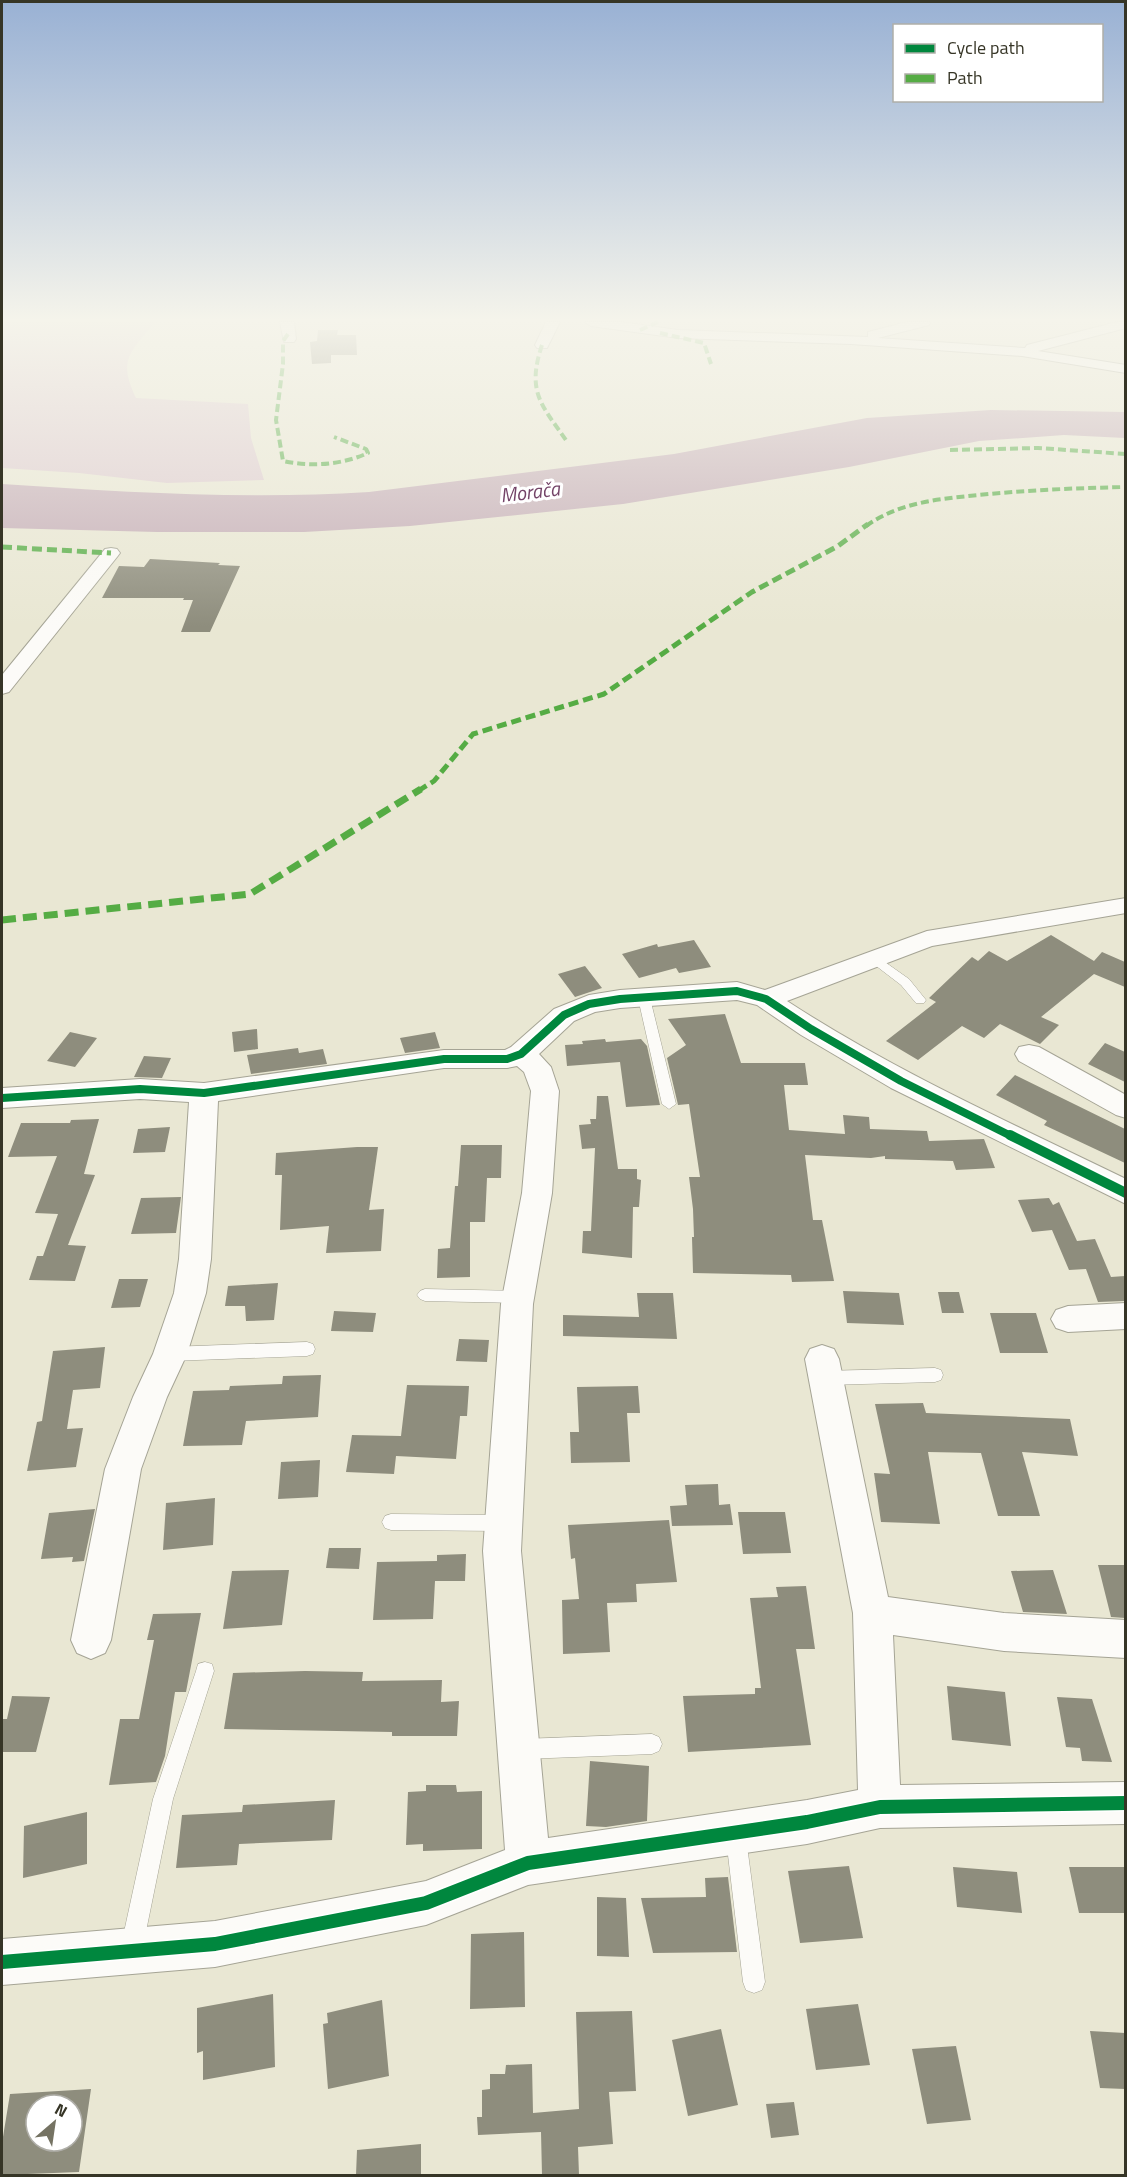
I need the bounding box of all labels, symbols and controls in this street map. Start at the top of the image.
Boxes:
legend [893,24,1103,102]
text: Cycle path [947,34,1025,61]
text: Path [947,64,983,91]
water label: Morača [499,472,562,511]
north arrow [24,2093,84,2153]
text: N [51,2097,72,2123]

